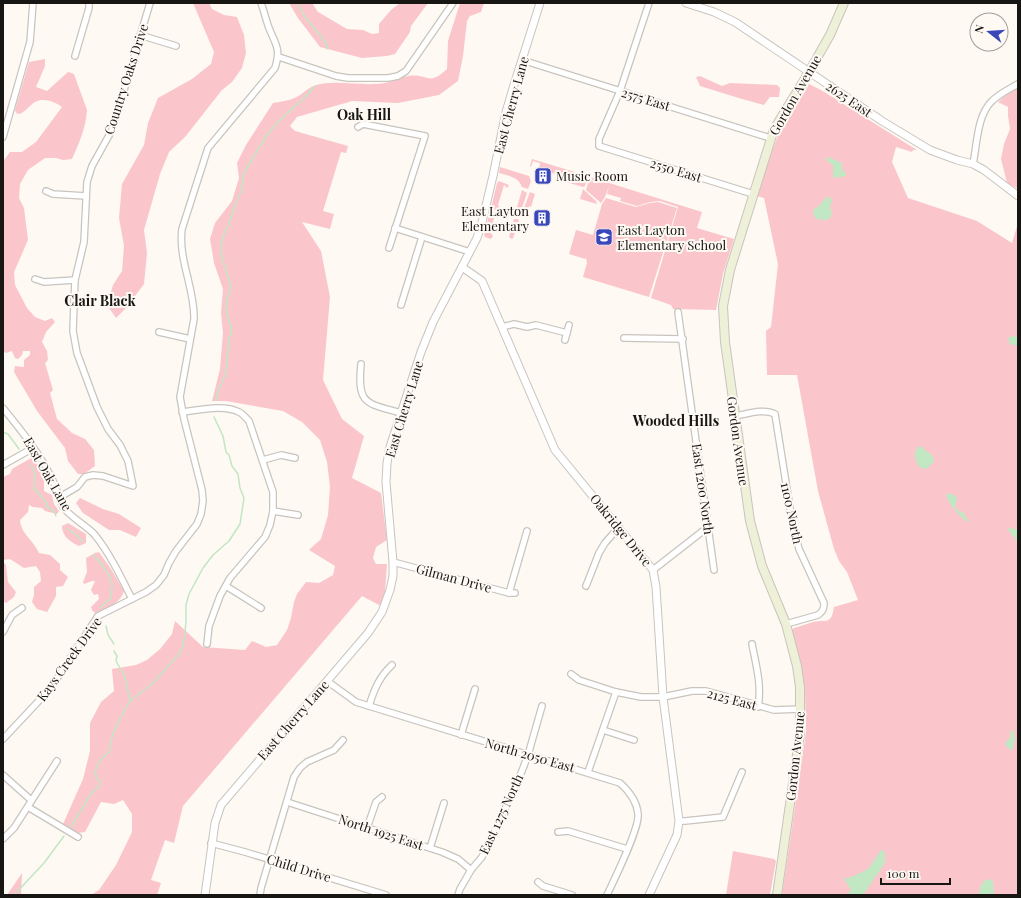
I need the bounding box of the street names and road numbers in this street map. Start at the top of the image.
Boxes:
street label: Country Oaks Drive [100,21,152,136]
street label: Gordon Avenue [765,51,825,138]
street label: East Cherry Lane [489,54,532,156]
street label: 2625 East [823,77,876,121]
street label: 2575 East [620,83,673,114]
street label: 2550 East [648,154,704,185]
street label: East Cherry Lane [381,358,426,459]
street label: Gordon Avenue [724,395,753,487]
street label: East Oak Lane [20,434,77,514]
street label: East 1200 North [689,442,718,536]
street label: 1100 North [778,481,807,546]
street label: Oakridge Drive [587,490,656,570]
street label: Gilman Drive [414,559,494,596]
street label: Kays Creek Drive [32,613,105,704]
street label: East Cherry Lane [253,676,332,763]
street label: 2125 East [706,684,759,713]
street label: Gordon Avenue [781,710,808,802]
street label: North 2050 East [483,734,577,776]
street label: East 1275 North [475,771,527,857]
street label: North 1925 East [337,810,426,853]
street label: Child Drive [265,850,334,886]

